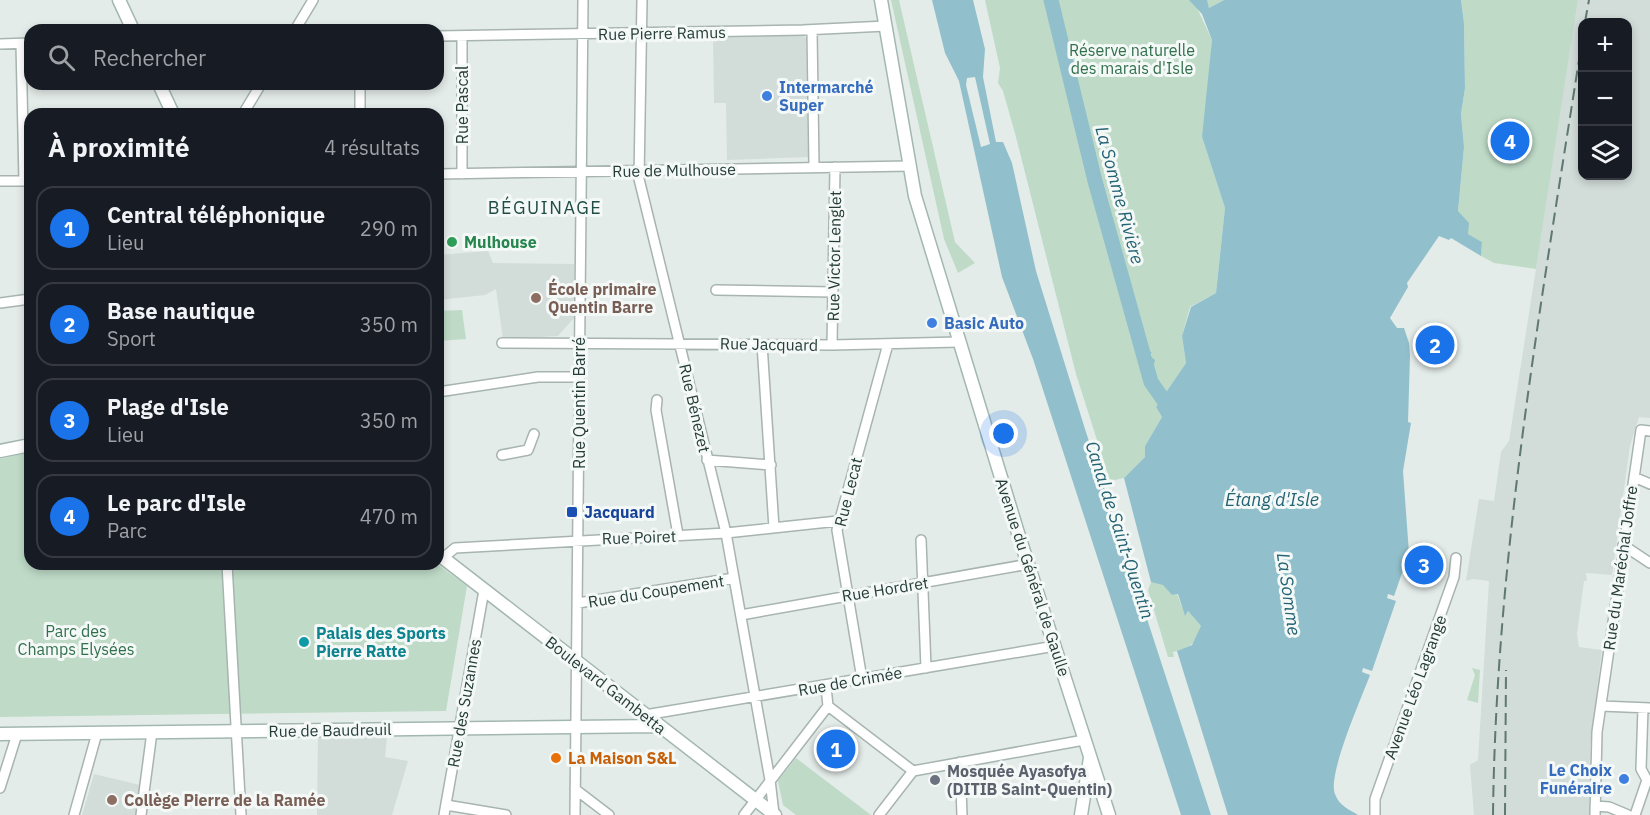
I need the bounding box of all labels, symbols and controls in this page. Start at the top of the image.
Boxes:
map controls [1578,18,1632,180]
button: + [1578,18,1632,72]
street label: Rue Pierre Ramus [598,22,726,44]
search box [24,24,444,90]
park label: Réserve naturelle des marais d'Isle [1069,40,1195,78]
icon: search [45,41,78,74]
text: Rechercher [93,43,206,72]
street label: Rue Pascal [452,66,472,144]
button: − [1578,72,1632,126]
place label: Intermarché Super [779,77,874,115]
marker: Intermarché Super [760,89,774,103]
pin: 4 [1490,118,1530,164]
water label: La Somme Rivière [1091,124,1149,266]
button: layers [1578,126,1632,180]
text: À proximité [48,130,190,164]
text: 4 résultats [324,134,420,161]
street label: Rue de Mulhouse [612,159,736,181]
street label: Rue Victor Lenglet [823,190,845,322]
district label: BÉGUINAGE [488,196,602,219]
text: Central téléphonique [107,200,325,229]
text: 1 [64,215,76,242]
text: 290 m [360,215,418,242]
text: Lieu [107,229,144,256]
place label: Mulhouse [464,232,537,252]
marker: Mulhouse [445,235,459,249]
place label: École primaire Quentin Barre [548,278,657,317]
marker: École primaire Quentin Barre [529,291,543,305]
text: Base nautique [107,296,255,325]
text: 2 [64,311,76,338]
text: 350 m [360,311,418,338]
place label: Basic Auto [944,313,1024,333]
marker: Basic Auto [925,316,939,330]
pin: 2 [1416,322,1454,368]
text: Sport [107,325,156,352]
street label: Rue Jacquard [720,333,818,355]
street label: Rue Quentin Barré [569,337,589,469]
street label: Rue Bénezet [675,362,715,454]
text: Plage d'Isle [107,392,229,421]
text: 3 [64,407,76,434]
text: 350 m [360,407,418,434]
your location [989,419,1018,448]
text: Lieu [107,421,144,448]
water label: Canal de Saint-Quentin [1080,438,1160,622]
street label: Rue Lecat [830,455,866,529]
street label: Avenue du Général de Gaulle [991,475,1075,679]
street label: Rue du Maréchal Joffre [1599,484,1641,652]
text: Le parc d'Isle [107,488,246,517]
water label: Étang d'Isle [1225,488,1319,511]
place label: Jacquard [584,502,655,522]
text: 4 [64,503,76,530]
text: 470 m [360,503,418,530]
marker: Jacquard [565,505,579,519]
text: Parc [107,517,147,544]
street label: Rue Poiret [601,526,677,548]
pin: 3 [1404,542,1444,588]
water label: La Somme [1272,551,1306,637]
street label: Rue du Coupement [587,570,725,612]
street label: Rue Hordret [840,572,930,606]
street label: Avenue Léo Lagrange [1380,612,1450,762]
park label: Parc des Champs Elysées [18,621,134,659]
place label: Palais des Sports Pierre Ratte [316,623,446,661]
street label: Boulevard Gambetta [542,632,671,739]
marker: Palais des Sports Pierre Ratte [297,635,311,649]
street label: Rue des Suzannes [443,637,485,769]
street label: Rue de Crimée [797,662,904,700]
street label: Rue de Baudreuil [268,719,392,741]
pin: 1 [816,726,856,771]
place label: La Maison S&L [568,748,676,768]
marker: La Maison S&L [549,751,563,765]
place label: Le Choix Funéraire [1540,760,1612,798]
place label: Mosquée Ayasofya (DITIB Saint-Quentin) [947,761,1112,799]
marker: Le Choix Funéraire [1617,772,1631,786]
marker: Mosquée Ayasofya (DITIB Saint-Quentin) [928,773,942,787]
place label: Collège Pierre de la Ramée [124,790,325,810]
marker: Collège Pierre de la Ramée [105,793,119,807]

